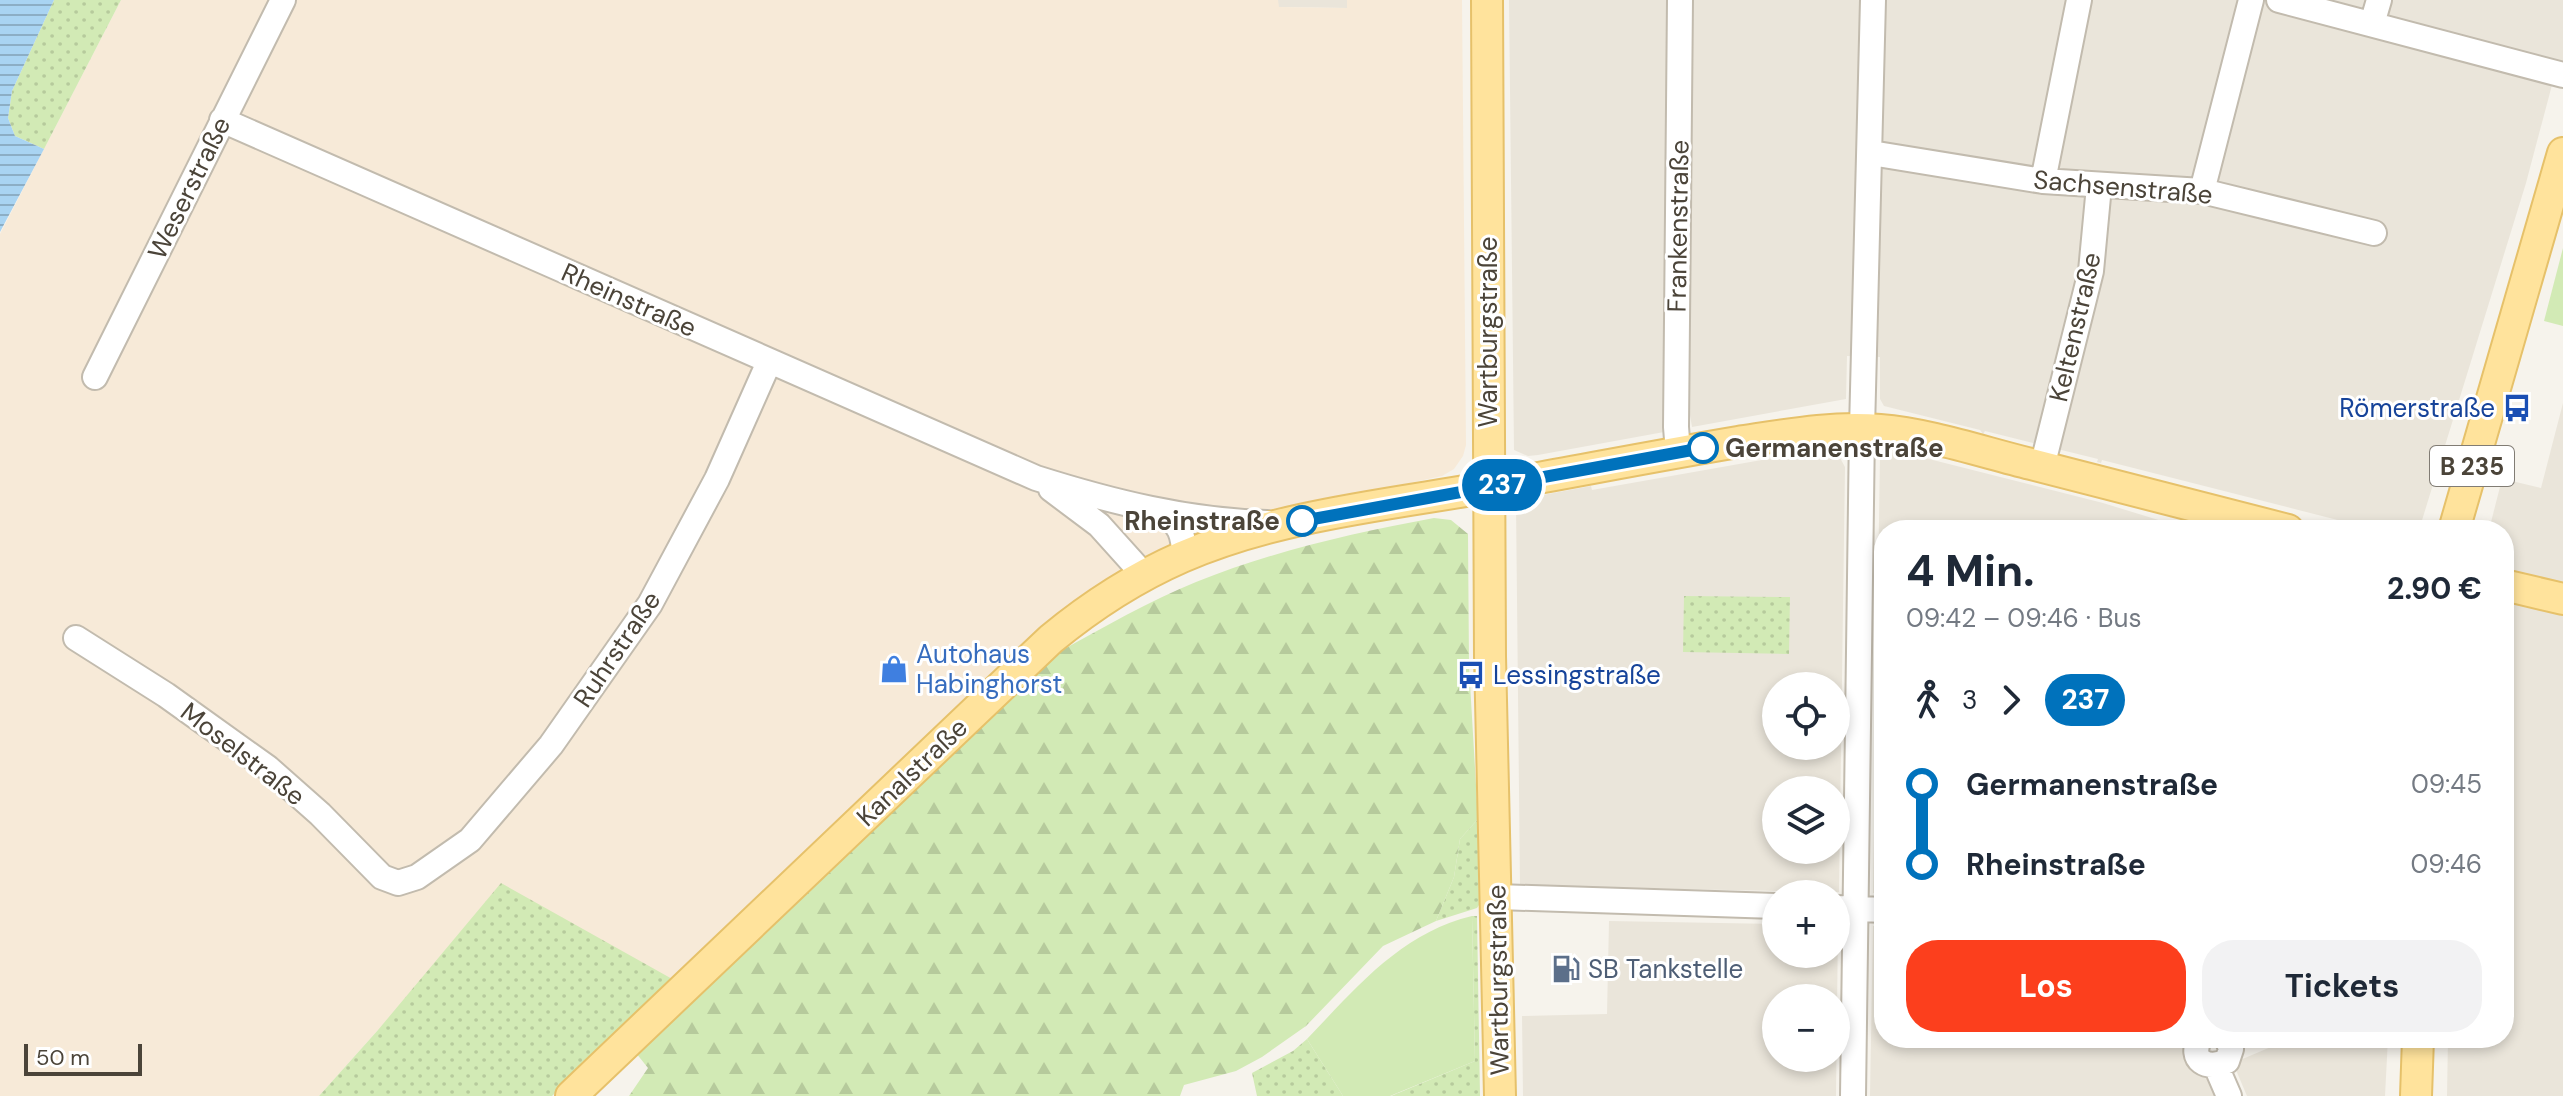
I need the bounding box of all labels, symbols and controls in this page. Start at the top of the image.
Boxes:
street label: Weserstraße [140,111,238,265]
street label: Frankenstraße [1659,139,1697,313]
street label: Sachsenstraße [2032,162,2214,212]
street label: Wartburgstraße [1471,237,1505,427]
street label: Keltenstraße [2041,249,2109,405]
street label: Rheinstraße [556,255,702,345]
place label: Römerstraße [2339,391,2495,425]
bus stop icon: Römerstraße [2502,393,2532,423]
place label: Germanenstraße [1725,431,1944,465]
marker: Germanenstraße [1688,433,1718,463]
road number: B 235 [2430,446,2514,486]
line badge: 237 [1456,459,1548,511]
text: 237 [1478,466,1526,503]
place label: Rheinstraße [1124,504,1280,538]
marker: Rheinstraße [1287,506,1317,536]
text: 4 Min. [1906,542,2034,600]
text: 2.90 € [2387,569,2482,608]
street label: Ruhrstraße [566,584,668,714]
text: 09:42 – 09:46 · Bus [1906,601,2141,635]
place label: Autohaus Habinghorst [916,637,1062,701]
shop icon: Autohaus Habinghorst [879,654,909,684]
place label: Lessingstraße [1493,658,1661,692]
bus stop icon: Lessingstraße [1456,660,1486,690]
map controls [1762,672,1850,1072]
button: locate [1762,672,1850,760]
icon: walk [1906,678,1950,722]
icon: forward [1989,678,2033,722]
text: 237 [2061,681,2109,718]
text: 3 [1962,683,1977,717]
street label: Moselstraße [174,695,312,813]
street label: Kanalstraße [849,711,975,833]
text: Germanenstraße [1966,765,2218,804]
text: 09:45 [2411,767,2482,801]
button: layers [1762,776,1850,864]
text: Rheinstraße [1966,845,2146,884]
text: 09:46 [2411,847,2482,881]
button: + [1762,880,1850,968]
street label: Wartburgstraße [1479,884,1517,1076]
button: Los [1906,940,2186,1032]
button: Tickets [2202,940,2482,1032]
place label: SB Tankstelle [1588,952,1743,986]
fuel station icon: SB Tankstelle [1551,954,1581,984]
button: − [1762,984,1850,1072]
scale bar [24,1040,142,1076]
text: 50 m [36,1043,90,1072]

